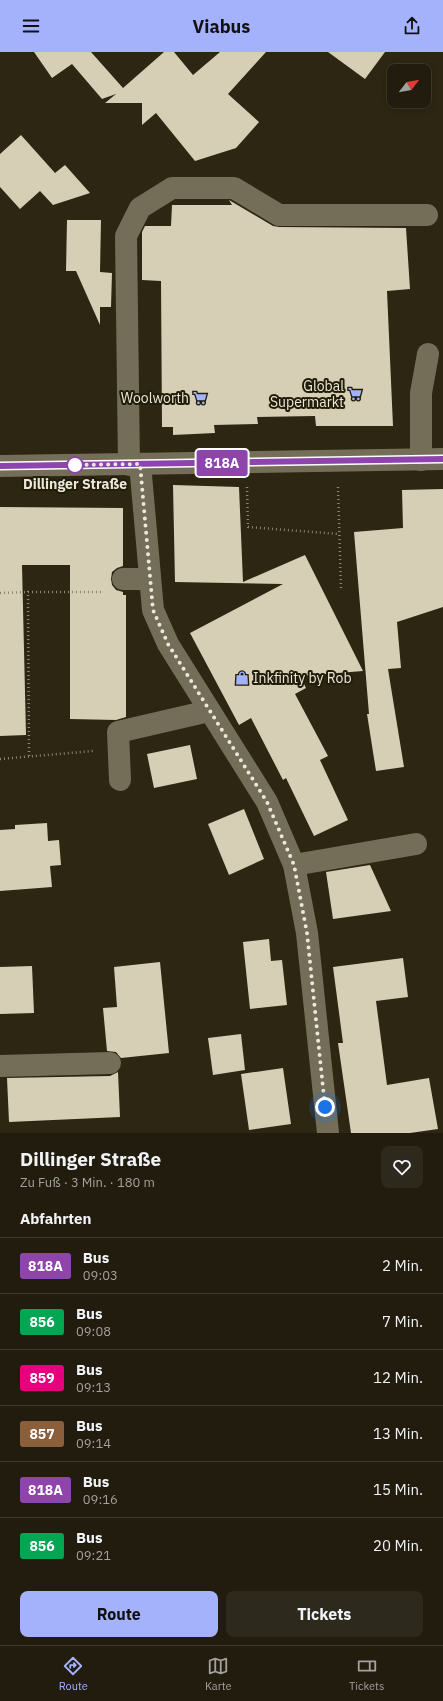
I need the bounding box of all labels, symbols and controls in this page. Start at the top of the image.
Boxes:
icon: menu [20,15,42,37]
text: Viabus [193,15,250,38]
icon: share [401,15,423,37]
north arrow [387,64,431,108]
map controls [387,64,431,108]
place label: Global Supermarkt [270,377,344,411]
supermarket icon: Global Supermarkt [347,386,363,402]
place label: Woolworth [121,389,189,407]
supermarket icon: Woolworth [192,390,208,406]
line badge: 818A [194,450,250,476]
text: 818A [205,454,239,472]
marker: Dillinger Straße [66,456,84,474]
place label: Dillinger Straße [23,475,127,493]
place label: Inkfinity by Rob [253,669,352,687]
shop icon: Inkfinity by Rob [234,670,250,686]
your location [315,1097,335,1117]
button: heart [381,1146,423,1188]
text: Dillinger Straße [20,1147,161,1171]
text: Zu Fuß · 3 Min. · 180 m [20,1174,155,1191]
text: Abfahrten [20,1209,91,1228]
text: Bus [83,1248,109,1267]
text: 2 Min. [382,1256,423,1275]
text: 818A [28,1257,63,1275]
text: 09:03 [83,1267,118,1284]
text: Bus [76,1304,103,1323]
text: 7 Min. [382,1312,423,1331]
text: 856 [29,1313,55,1331]
text: 09:08 [76,1323,111,1340]
text: Bus [76,1360,103,1379]
text: 12 Min. [373,1368,423,1387]
text: 859 [29,1369,55,1387]
text: 09:13 [76,1379,111,1396]
text: Bus [76,1416,103,1435]
text: 13 Min. [373,1424,423,1443]
text: 857 [29,1425,55,1443]
text: 09:14 [76,1435,111,1452]
text: Bus [83,1472,109,1491]
text: 15 Min. [373,1480,423,1499]
text: 818A [28,1481,63,1499]
text: 09:16 [83,1491,118,1508]
text: Bus [76,1528,103,1547]
text: 20 Min. [373,1536,423,1555]
text: 856 [29,1537,55,1555]
text: 09:21 [76,1547,111,1564]
button: Route [20,1591,218,1637]
button: Tickets [226,1591,423,1637]
tab: Route [59,1655,88,1693]
tab: Karte [205,1655,232,1693]
tab: Tickets [349,1655,384,1693]

